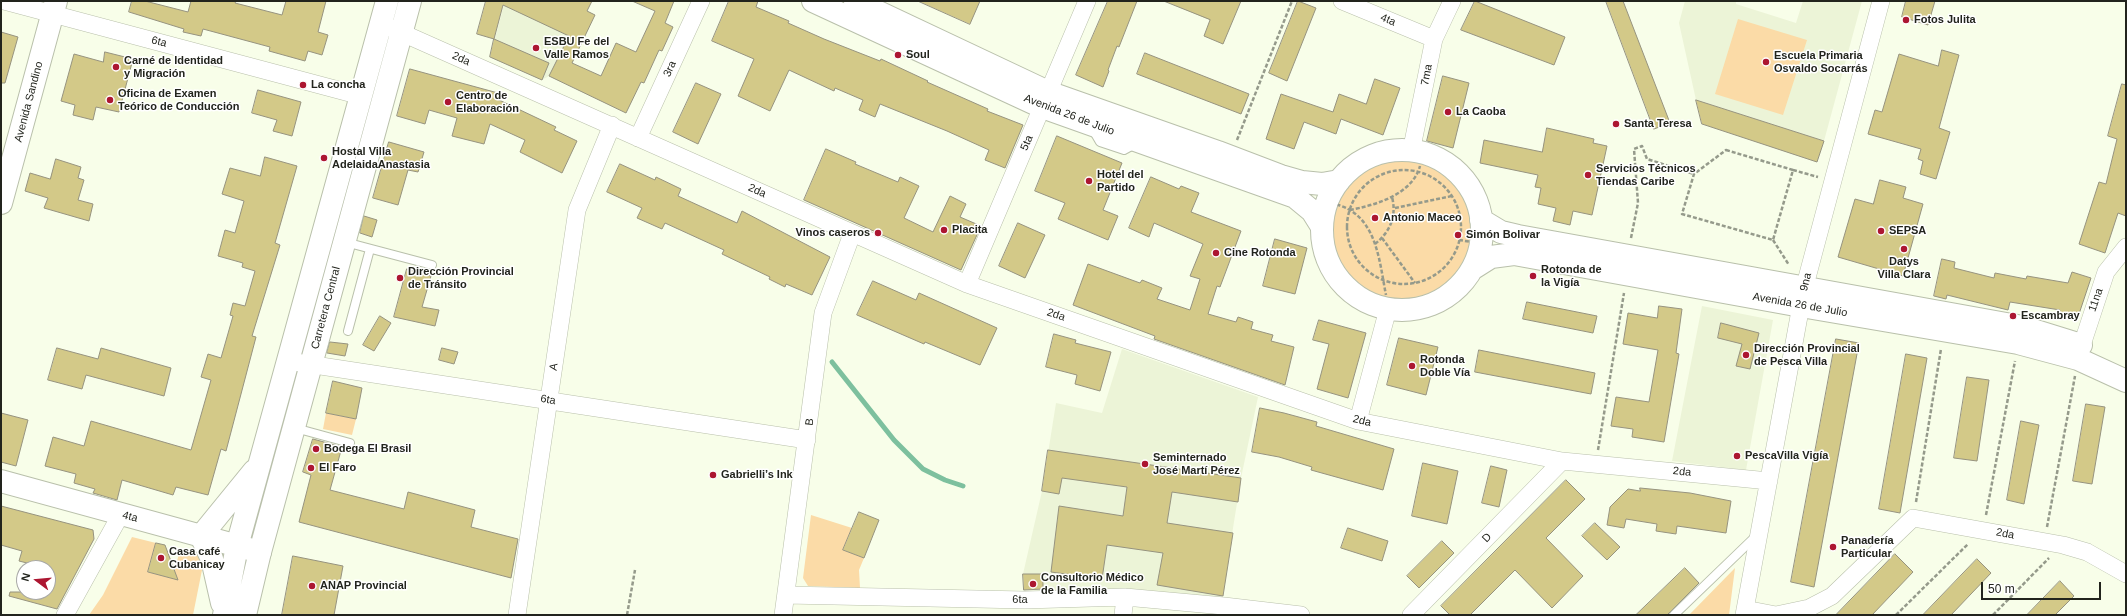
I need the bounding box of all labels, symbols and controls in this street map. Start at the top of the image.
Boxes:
street label: 4ta [1378,11,1398,29]
place label: Fotos Julita [1914,13,1976,27]
marker: Fotos Julita [1901,15,1911,25]
street label: 6ta [150,34,168,50]
place label: ESBU Fe del Valle Ramos [544,35,609,61]
marker: ESBU Fe del Valle Ramos [531,43,541,53]
place label: Soul [906,48,930,62]
street label: 2da [450,49,472,69]
place label: Escuela Primaria Osvaldo Socarrás [1774,49,1868,75]
marker: Soul [893,50,903,60]
place label: Carné de Identidad y Migración [124,54,223,80]
marker: Escuela Primaria Osvaldo Socarrás [1761,57,1771,67]
street label: 3ra [661,59,679,79]
street label: Avenida Sandino [12,60,46,144]
marker: Carné de Identidad y Migración [111,62,121,72]
street label: 7ma [1418,63,1436,87]
place label: La concha [311,78,365,92]
marker: La concha [298,80,308,90]
place label: Oficina de Examen Teórico de Conducción [118,87,239,113]
place label: Centro de Elaboración [456,89,519,115]
street label: Avenida 26 de Julio [1022,92,1116,138]
marker: Oficina de Examen Teórico de Conducción [105,95,115,105]
marker: Centro de Elaboración [443,97,453,107]
place label: La Caoba [1456,105,1506,119]
marker: La Caoba [1443,107,1453,117]
place label: Santa Teresa [1624,117,1692,131]
marker: Santa Teresa [1611,119,1621,129]
street label: 5ta [1018,133,1036,153]
place label: Hostal Villa AdelaidaAnastasia [332,145,430,171]
marker: Hostal Villa AdelaidaAnastasia [319,153,329,163]
place label: Servicios Técnicos Tiendas Caribe [1596,162,1696,188]
place label: Hotel del Partido [1097,168,1143,194]
marker: Servicios Técnicos Tiendas Caribe [1583,170,1593,180]
marker: Hotel del Partido [1084,176,1094,186]
street label: 2da [746,181,768,201]
place label: Antonio Maceo [1383,211,1462,225]
marker: Antonio Maceo [1370,213,1380,223]
place label: Placita [952,223,987,237]
place label: SEPSA [1889,224,1926,238]
marker: Placita [939,225,949,235]
place label: Vinos caseros [796,226,870,240]
marker: SEPSA [1876,226,1886,236]
marker: Vinos caseros [873,228,883,238]
place label: Simón Bolivar [1466,228,1540,242]
marker: Simón Bolivar [1453,230,1463,240]
marker: Datys Villa Clara [1899,244,1909,254]
place label: Cine Rotonda [1224,246,1295,260]
marker: Cine Rotonda [1211,248,1221,258]
place label: Datys Villa Clara [1878,255,1930,281]
place label: Rotonda de la Vigía [1541,263,1601,289]
street label: Carretera Central [309,265,343,351]
place label: Dirección Provincial de Tránsito [408,265,514,291]
marker: Rotonda de la Vigía [1528,271,1538,281]
street label: 9na [1797,271,1815,293]
marker: Dirección Provincial de Tránsito [395,273,405,283]
street label: 11na [2086,287,2106,313]
street label: Avenida 26 de Julio [1752,290,1848,320]
street label: 2da [1045,306,1067,324]
place label: Escambray [2021,309,2080,323]
marker: Escambray [2008,311,2018,321]
place label: Dirección Provincial de Pesca Villa [1754,342,1860,368]
marker: Dirección Provincial de Pesca Villa [1741,350,1751,360]
place label: Rotonda Doble Vía [1420,353,1470,379]
marker: Rotonda Doble Vía [1407,361,1417,371]
street label: A [547,362,561,372]
street label: 6ta [539,392,557,408]
street label: 2da [1351,412,1373,430]
street label: B [803,418,817,426]
place label: Bodega El Brasil [324,442,411,456]
marker: Bodega El Brasil [311,444,321,454]
place label: PescaVilla Vigía [1745,449,1828,463]
place label: Seminternado José Martí Pérez [1153,451,1240,477]
marker: PescaVilla Vigía [1732,451,1742,461]
marker: Seminternado José Martí Pérez [1140,459,1150,469]
place label: El Faro [319,461,356,475]
marker: El Faro [306,463,316,473]
street label: 2da [1672,464,1692,480]
place label: Gabrielli’s Ink [721,468,793,482]
marker: Gabrielli’s Ink [708,470,718,480]
street label: 4ta [121,509,139,525]
street label: 2da [1995,526,2015,542]
street label: D [1479,531,1495,545]
place label: Panadería Particular [1841,534,1894,560]
marker: Panadería Particular [1828,542,1838,552]
place label: Casa café Cubanicay [169,545,225,571]
marker: Casa café Cubanicay [156,553,166,563]
north arrow [16,560,56,600]
text: N [19,571,32,582]
place label: Consultorio Médico de la Familia [1041,571,1144,597]
scale bar [1983,574,2103,600]
place label: ANAP Provincial [320,579,407,593]
marker: Consultorio Médico de la Familia [1028,579,1038,589]
marker: ANAP Provincial [307,581,317,591]
text: 50 m [1988,582,2015,596]
street label: 6ta [1012,593,1028,607]

